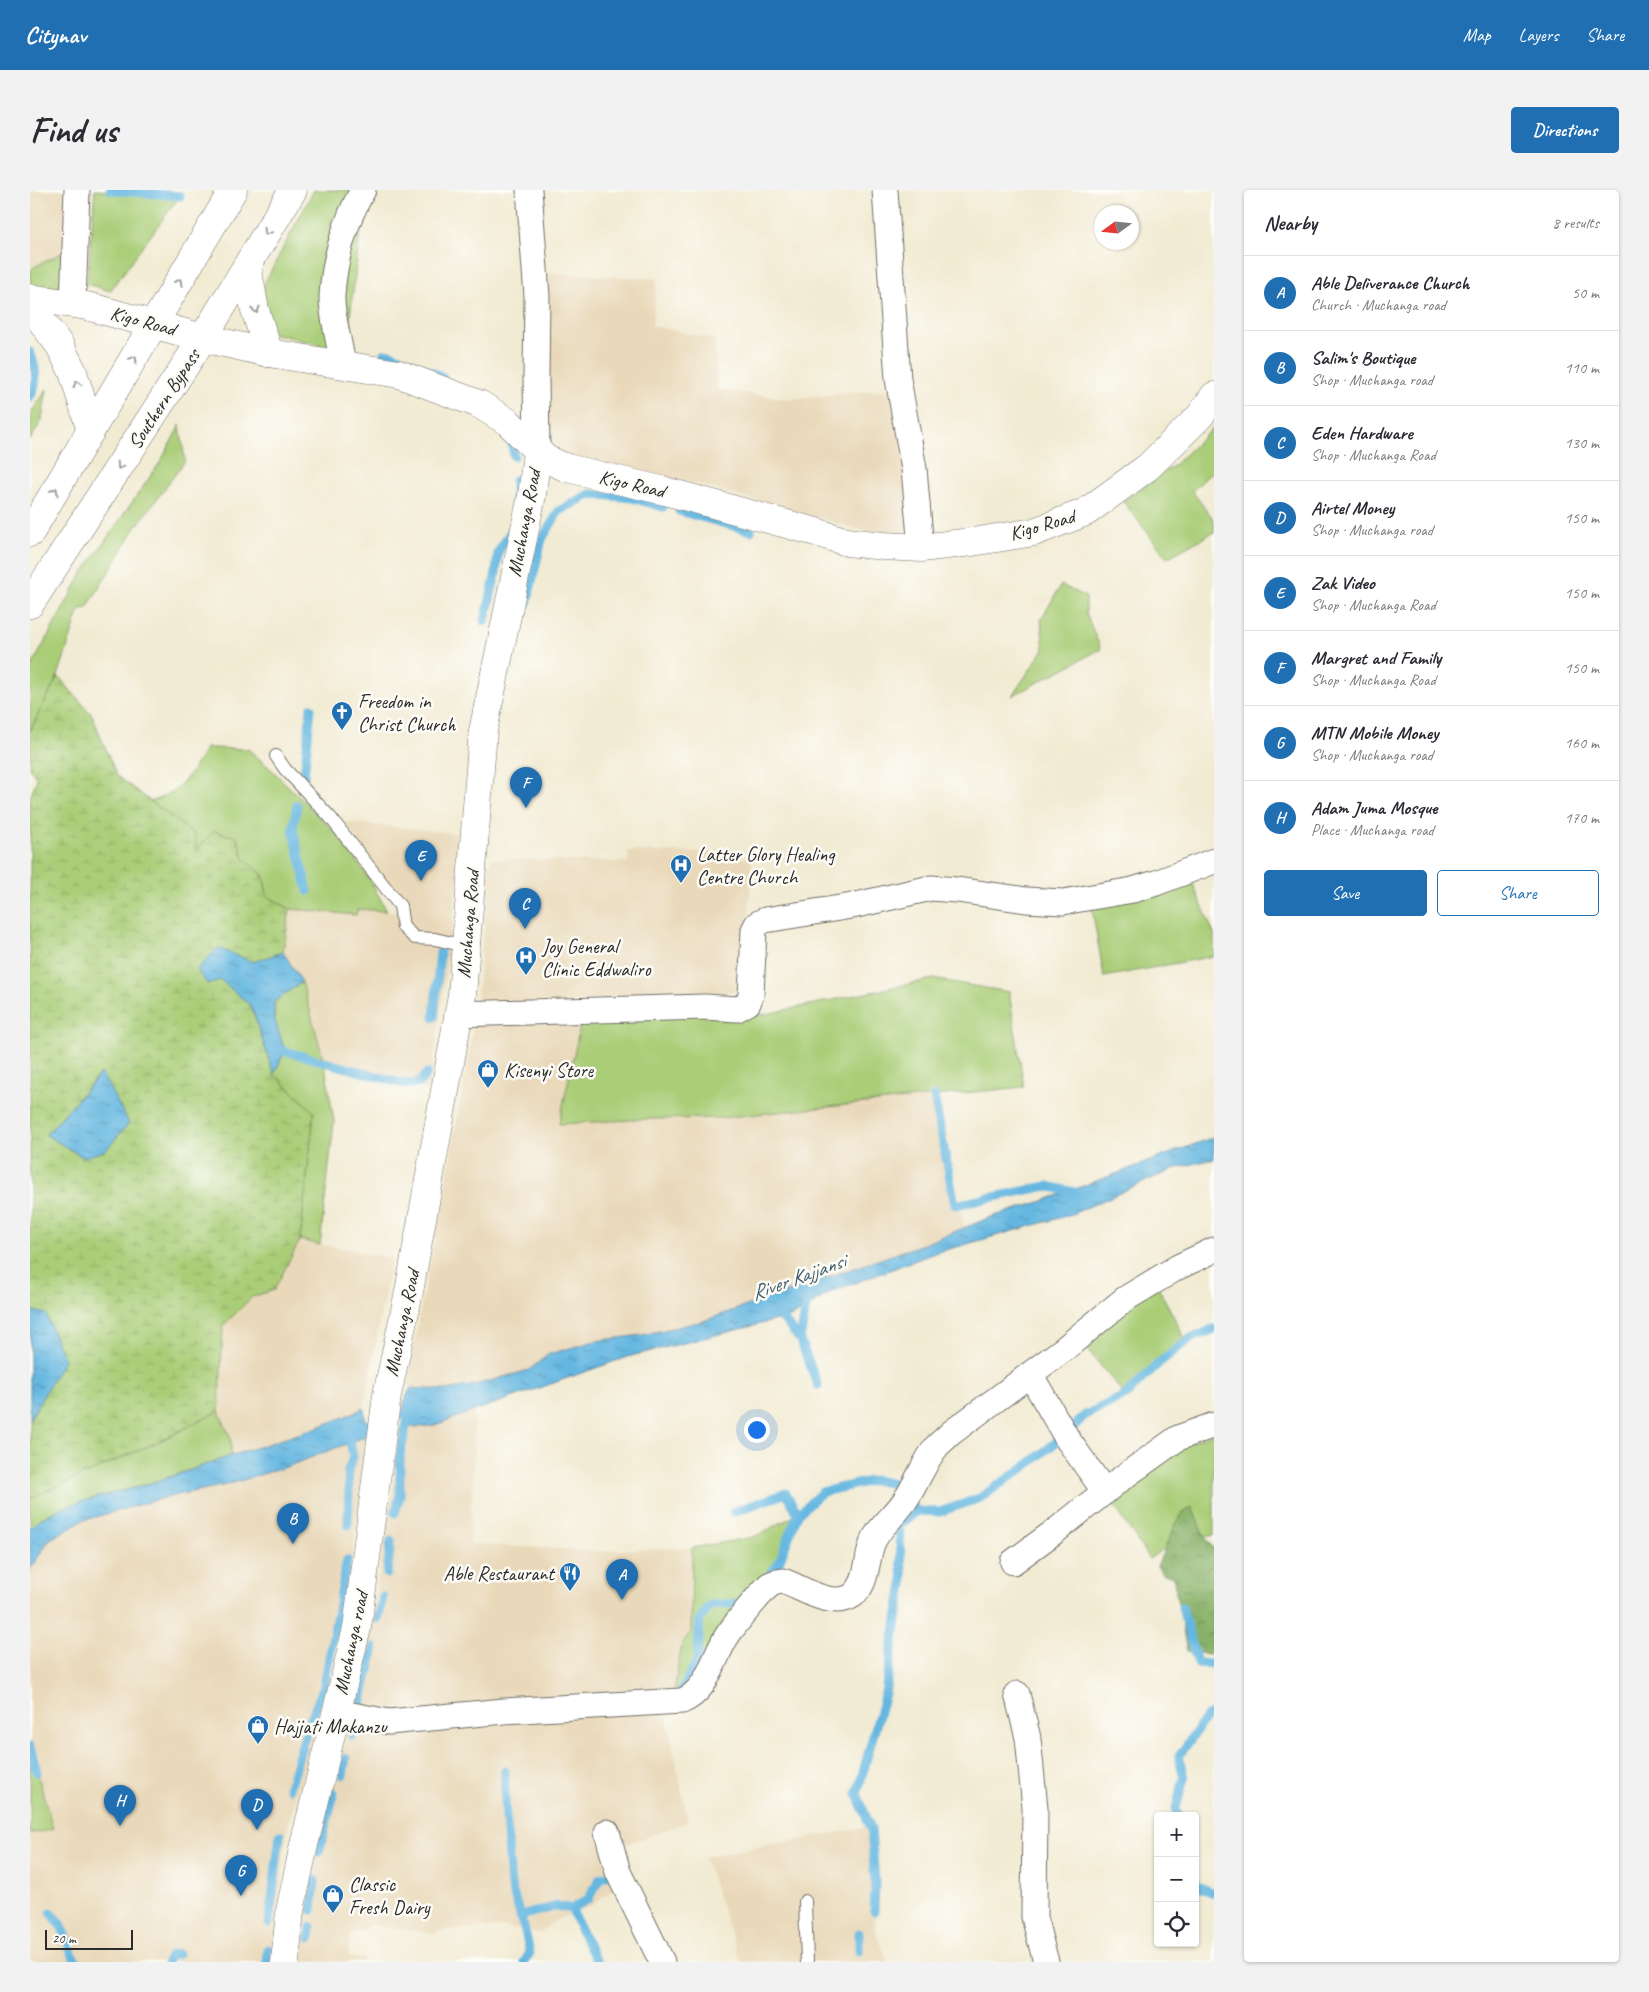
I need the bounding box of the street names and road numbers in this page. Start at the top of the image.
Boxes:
street label: Kigo Road [108,300,181,342]
street label: Southern Bypass [122,342,207,454]
street label: Muchanga Road [501,464,547,579]
street label: Kigo Road [597,464,670,504]
street label: Kigo Road [1007,503,1080,546]
street label: Muchanga Road [451,866,485,979]
street label: Muchanga Road [379,1264,426,1379]
street label: Muchanga road [328,1586,375,1697]

